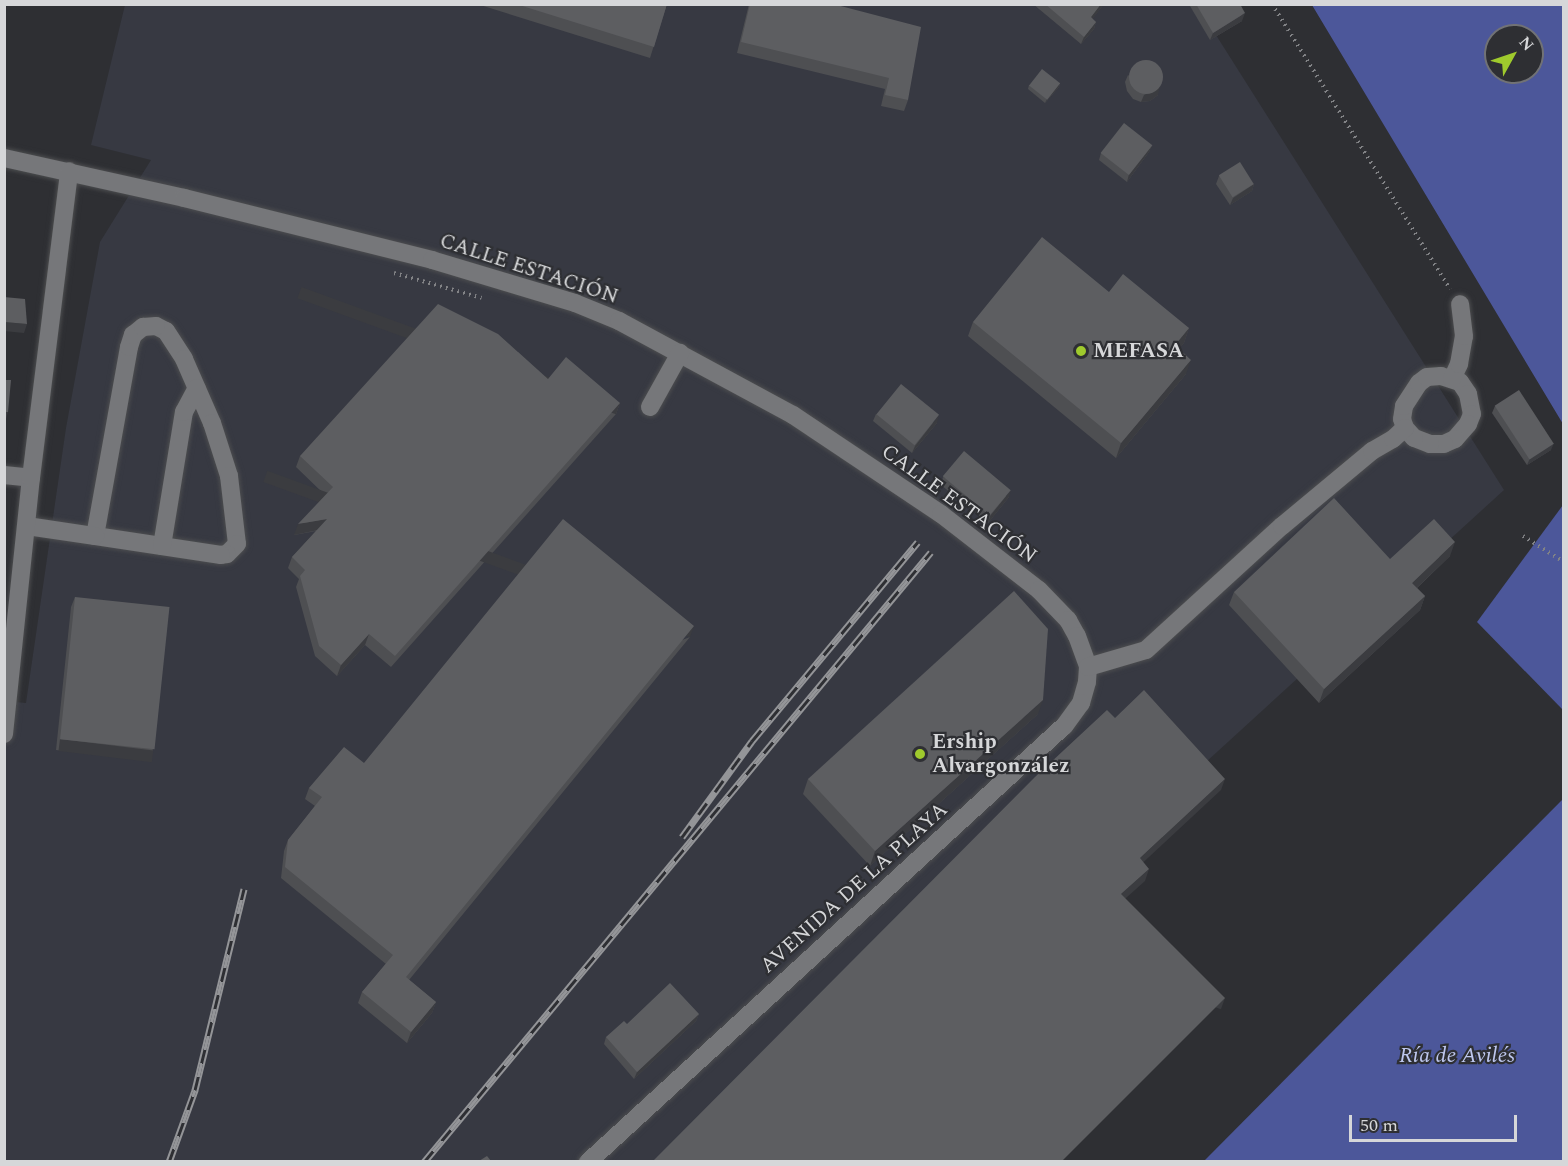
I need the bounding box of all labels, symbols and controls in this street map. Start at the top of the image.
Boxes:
north arrow [1484,24,1544,84]
text: N [1513,31,1540,56]
street label: CALLE ESTACIÓN [437,228,621,310]
place label: MEFASA [1093,338,1184,364]
marker: MEFASA [1074,344,1088,358]
street label: CALLE ESTACIÓN [876,439,1042,569]
place label: Ership Alvargonzález [932,729,1070,779]
marker: Ership Alvargonzález [913,747,927,761]
street label: AVENIDA DE LA PLAYA [755,797,953,979]
water label: Ría de Avilés [1399,1043,1515,1069]
scale bar [1352,1103,1520,1141]
text: 50 m [1360,1112,1398,1139]

